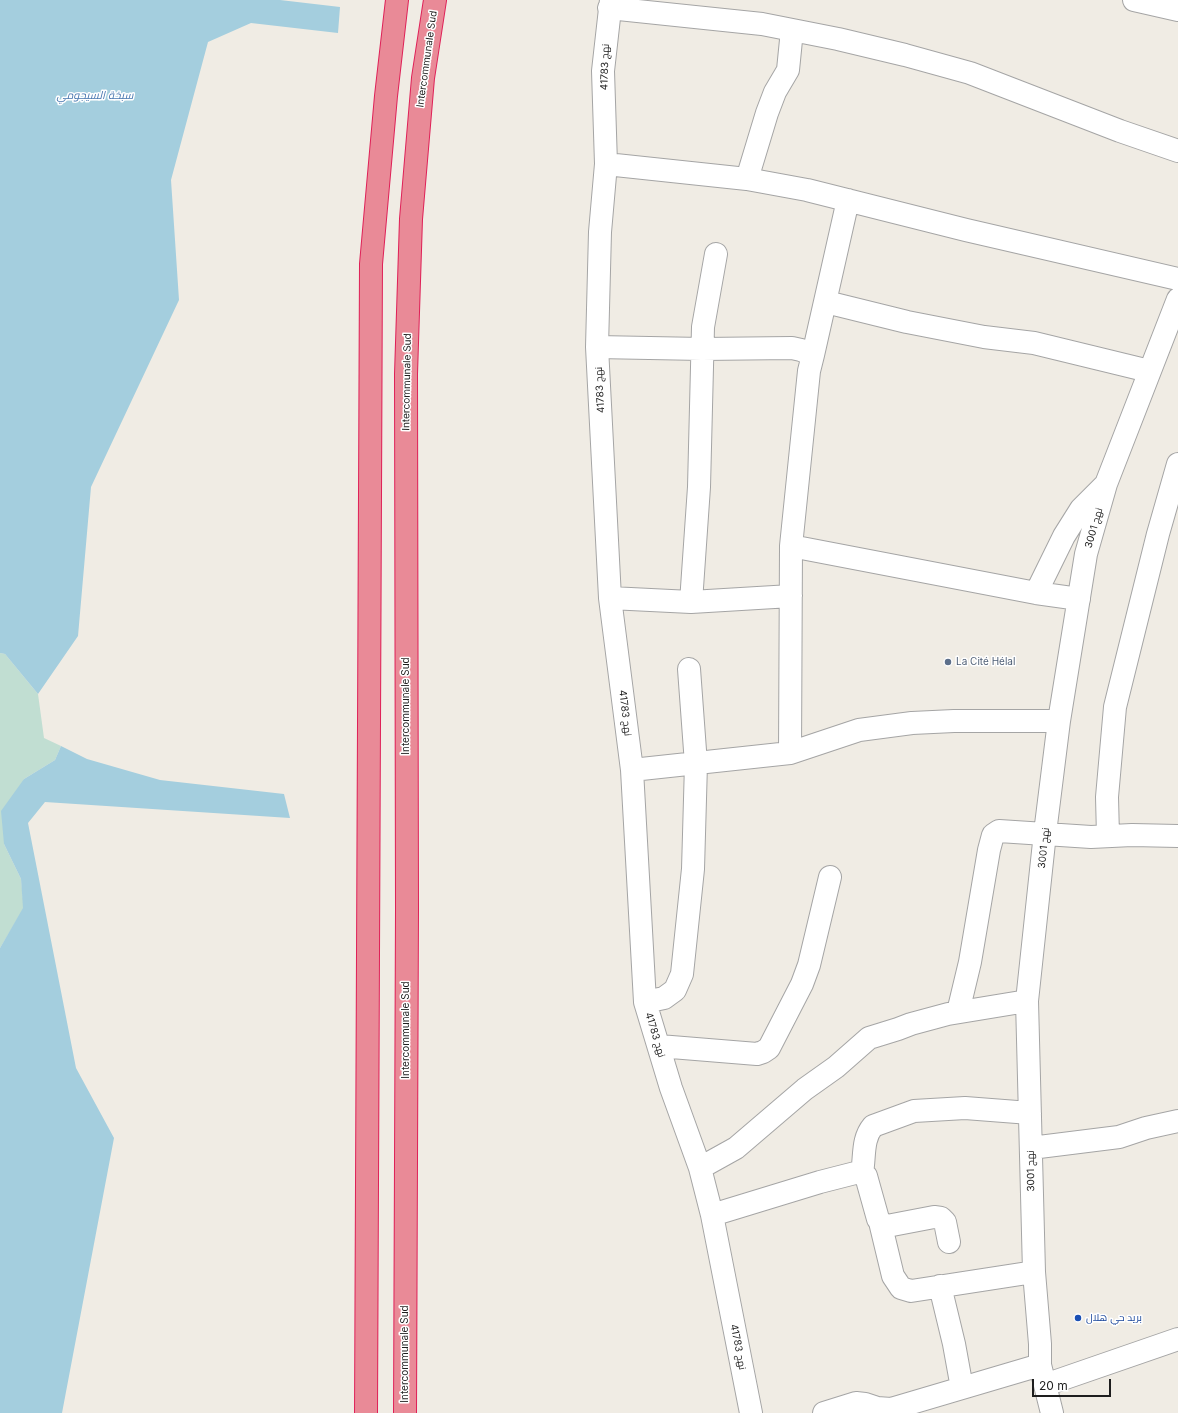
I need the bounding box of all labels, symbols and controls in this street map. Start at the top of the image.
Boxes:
street label: Intercommunale Sud [414,10,440,108]
street label: نهج 41783 [598,44,612,90]
water label: سبخة السيجومي [57,89,133,103]
street label: Intercommunale Sud [400,333,414,431]
street label: نهج 41783 [593,366,607,414]
street label: نهج 3001 [1083,507,1105,549]
place label: La Cité Hélal [956,656,1015,668]
street label: Intercommunale Sud [400,657,412,755]
marker: La Cité Hélal [943,657,953,667]
street label: نهج 41783 [616,689,634,737]
street label: نهج 3001 [1036,827,1052,869]
street label: Intercommunale Sud [400,981,412,1079]
street label: نهج 41783 [642,1011,668,1059]
street label: نهج 3001 [1025,1150,1037,1192]
street label: Intercommunale Sud [399,1305,411,1403]
place label: بريد حي هلال [1086,1312,1142,1324]
marker: بريد حي هلال [1073,1313,1083,1323]
street label: نهج 41783 [728,1323,748,1371]
scale bar [1034,1371,1113,1397]
text: 20 m [1039,1378,1068,1393]

